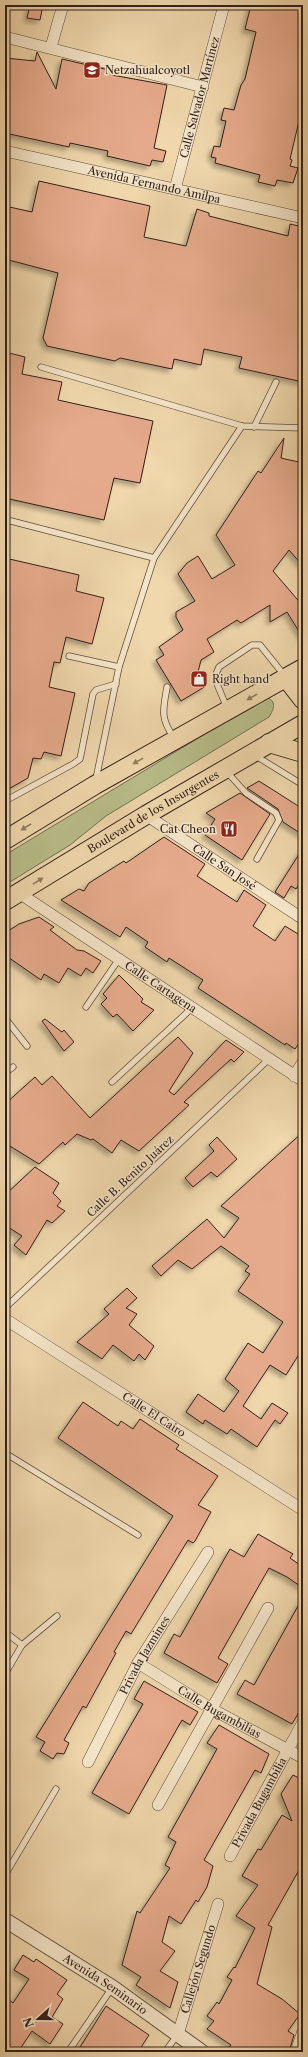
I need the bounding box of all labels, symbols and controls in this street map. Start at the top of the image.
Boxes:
street label: Calle Salvador Martínez [177,35,222,160]
school or university icon: Netzahualcoyotl [82,60,102,80]
place label: Netzahualcoyotl [105,63,191,77]
street label: Avenida Fernando Amilpa [86,163,222,206]
shop icon: Right hand [189,669,209,689]
place label: Right hand [212,672,269,686]
one-way arrow [246,694,257,700]
one-way arrow [132,757,144,764]
street label: Boulevard de los Insurgentes [85,767,222,856]
restaurant icon: Cat Cheon [219,819,239,839]
place label: Cat Cheon [160,822,216,836]
one-way arrow [21,823,31,831]
street label: Calle San José [190,841,259,893]
one-way arrow [32,877,44,884]
street label: Calle Cartagena [122,958,199,1016]
street label: Calle B. Benito Juárez [84,1132,177,1220]
street label: Calle El Cairo [120,1389,189,1440]
street label: Privada Jazmines [116,1613,173,1697]
street label: Calle Bugambilias [175,1683,264,1741]
street label: Privada Bugambilia [229,1755,289,1850]
street label: Callejón Segundo [178,1923,218,2015]
street label: Avenida Seminario [59,1950,150,2017]
north arrow [18,1999,58,2039]
text: N [20,2015,37,2030]

